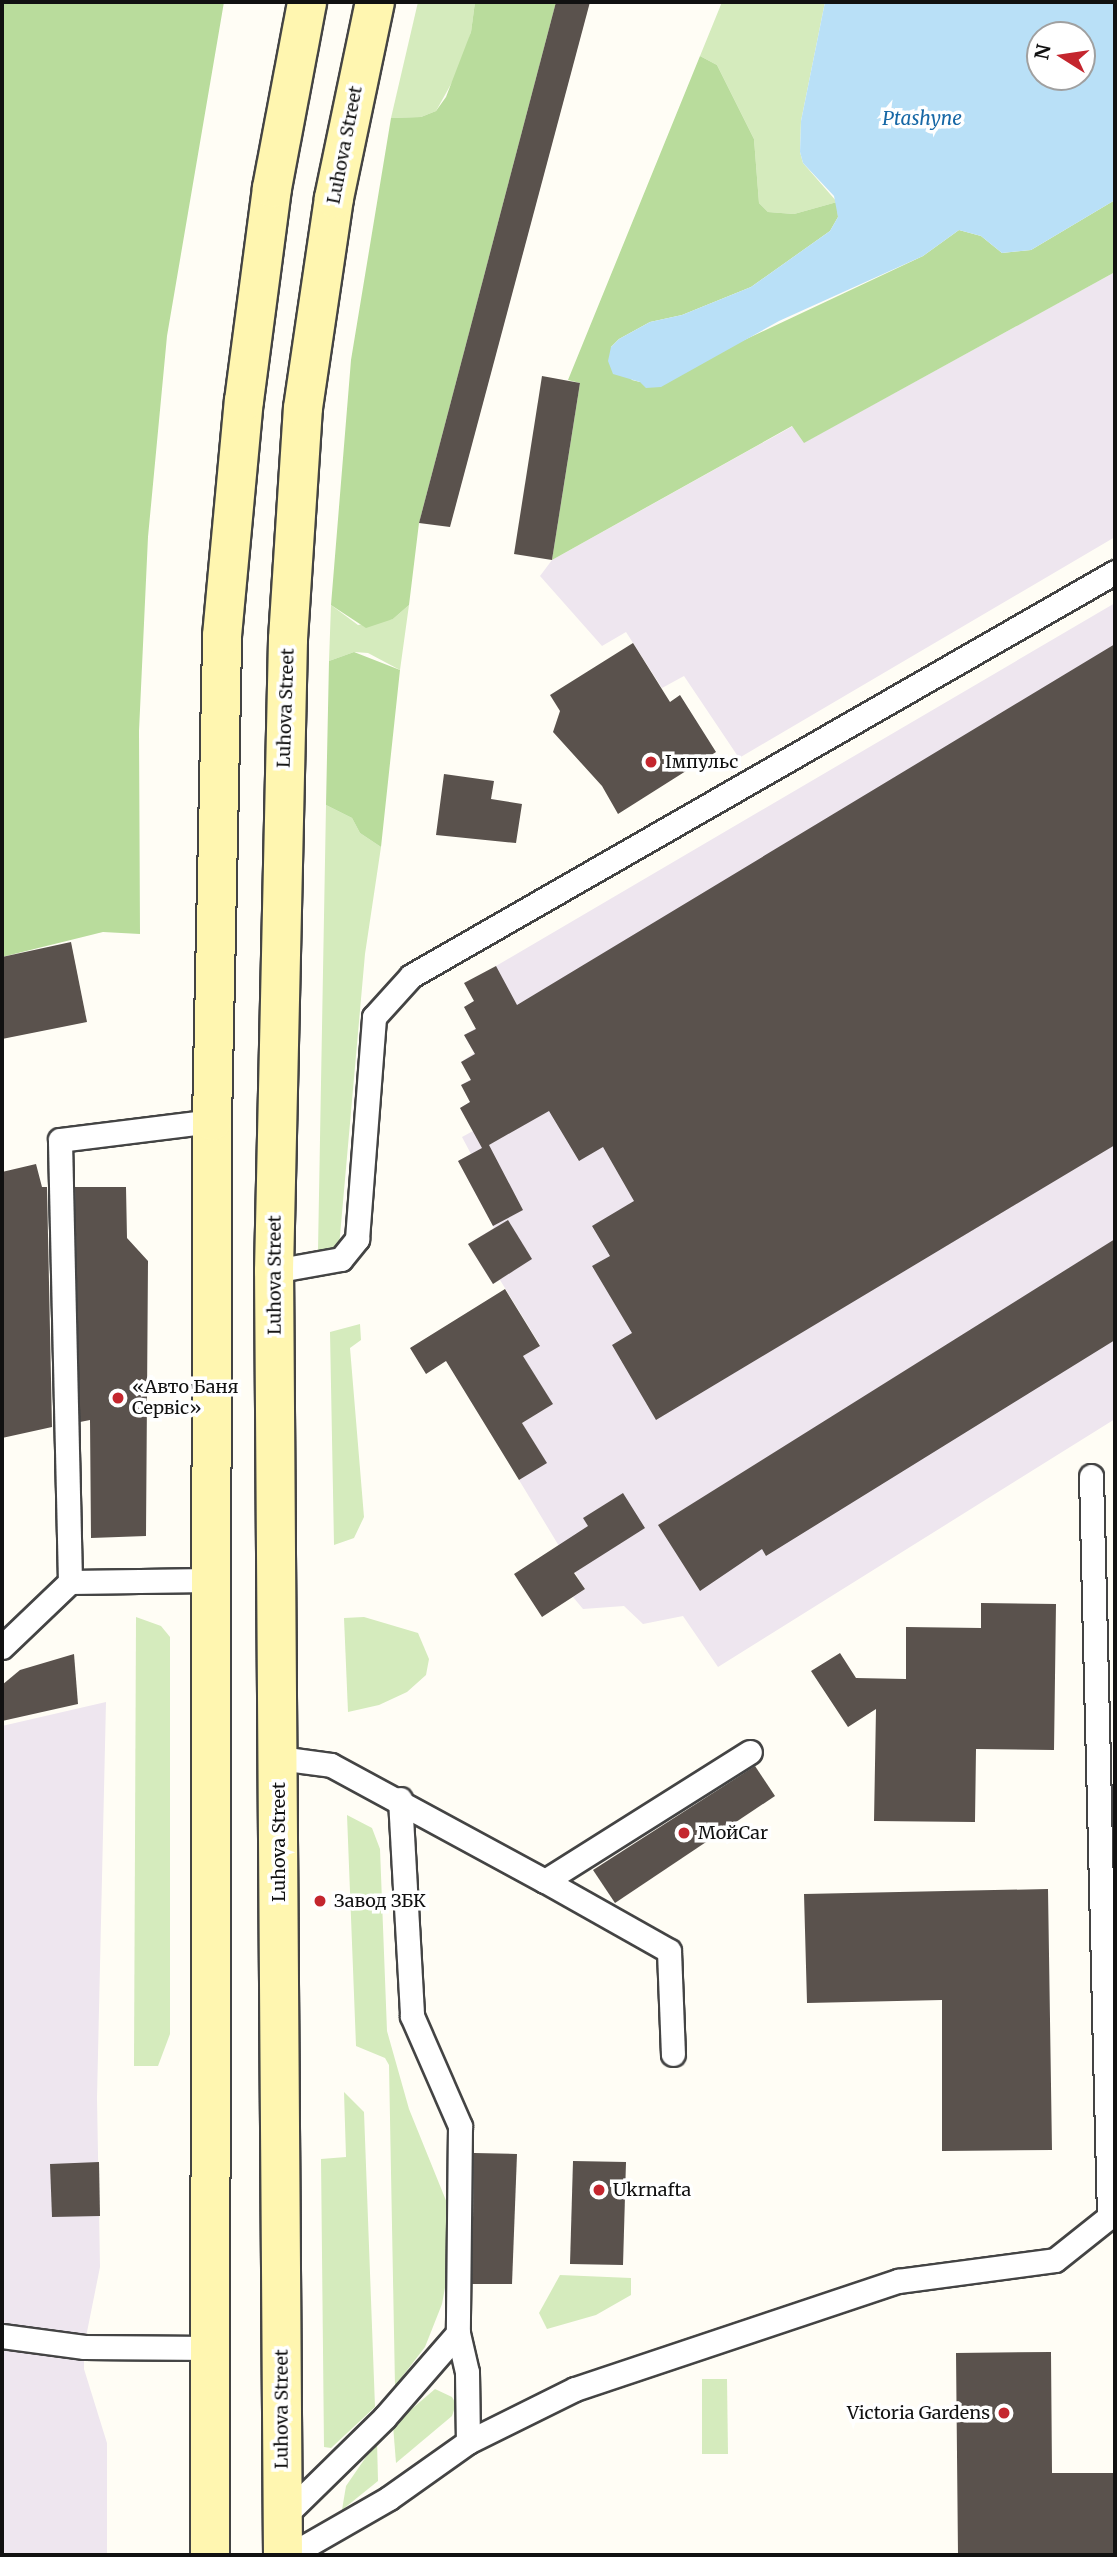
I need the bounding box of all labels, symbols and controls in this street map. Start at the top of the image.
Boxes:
north arrow [1026,21,1096,91]
text: N [1029,42,1056,62]
street label: Luhova Street [323,84,367,206]
water label: Ptashyne [882,108,962,130]
street label: Luhova Street [273,648,299,768]
place label: Імпульс [665,751,738,773]
marker: Імпульс [643,754,659,770]
street label: Luhova Street [264,1215,286,1335]
place label: «Авто Баня Сервіс» [132,1377,238,1420]
marker: «Авто Баня Сервіс» [110,1390,126,1406]
street label: Luhova Street [268,1782,290,1902]
place label: МойCar [698,1822,768,1844]
marker: МойCar [676,1825,692,1841]
place label: Завод ЗБК [334,1890,426,1912]
marker: Завод ЗБК [312,1893,328,1909]
place label: Ukrnafta [613,2179,691,2201]
marker: Ukrnafta [591,2182,607,2198]
street label: Luhova Street [271,2349,293,2469]
place label: Victoria Gardens [847,2402,990,2424]
marker: Victoria Gardens [996,2405,1012,2421]

